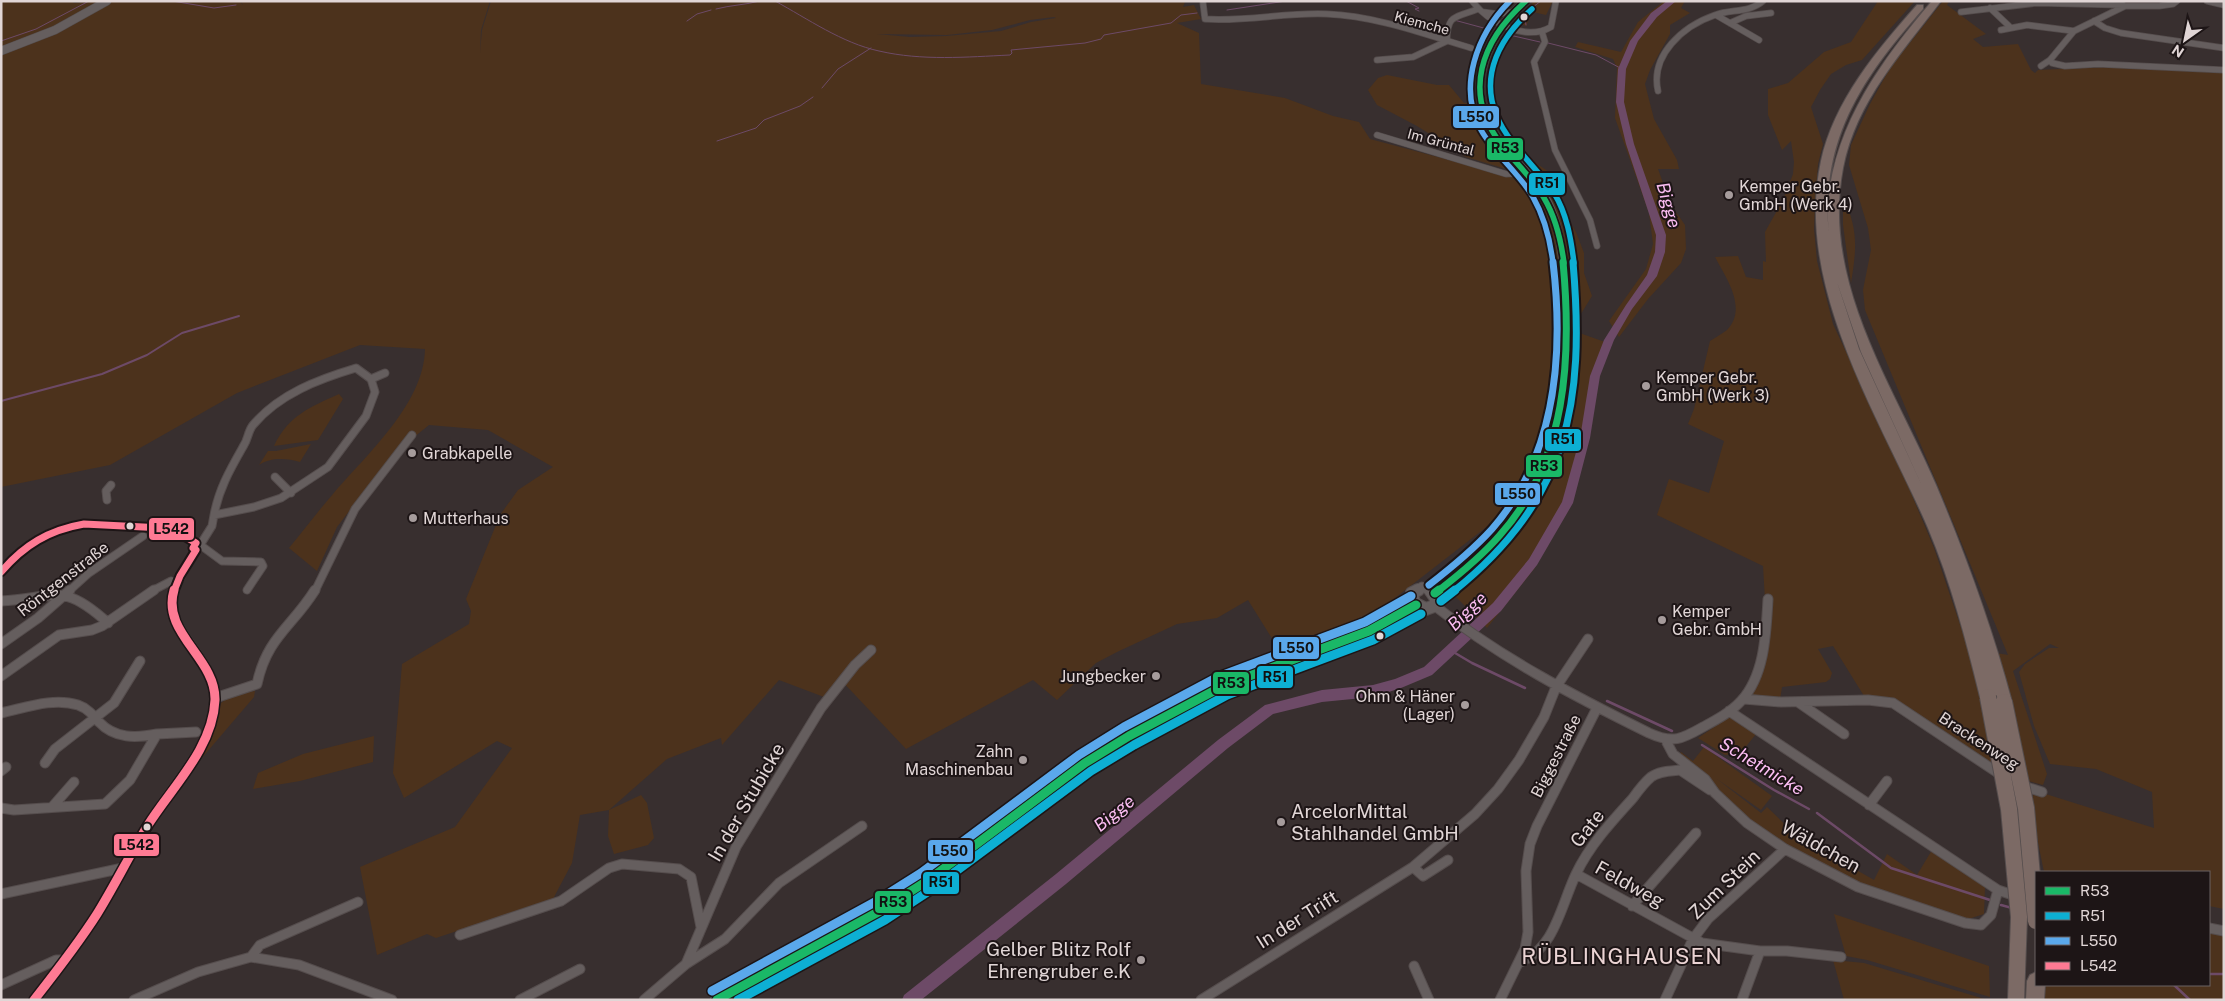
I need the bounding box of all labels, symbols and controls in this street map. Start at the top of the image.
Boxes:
street label: Kiemche [1393,8,1451,38]
unlabelled marker [1519,12,1529,22]
north arrow [2160,15,2210,65]
text: N [2169,41,2187,61]
line badge: L550 [1452,105,1500,129]
text: L550 [1458,109,1494,125]
street label: Im Grüntal [1406,125,1476,159]
line badge: R53 [1486,137,1524,161]
text: R53 [1491,140,1519,156]
line badge: R51 [1528,172,1566,196]
text: R51 [1534,175,1560,191]
place label: Kemper Gebr. GmbH (Werk 4) [1739,177,1853,214]
water label: Bigge [1652,180,1686,231]
marker: Kemper Gebr. GmbH (Werk 4) [1723,189,1735,201]
place label: Kemper Gebr. GmbH (Werk 3) [1656,368,1770,405]
marker: Kemper Gebr. GmbH (Werk 3) [1640,380,1652,392]
line badge: R51 [1544,428,1582,452]
text: R51 [1550,431,1576,447]
place label: Grabkapelle [422,444,512,463]
marker: Grabkapelle [406,447,418,459]
line badge: R53 [1525,454,1563,478]
text: R53 [1530,458,1558,474]
line badge: L550 [1494,482,1541,506]
text: L550 [1500,486,1536,502]
place label: Mutterhaus [423,509,509,528]
marker: Mutterhaus [407,512,419,524]
line badge: L542 [148,517,195,541]
unlabelled marker [125,521,135,531]
text: L542 [153,521,189,537]
street label: Röntgenstraße [14,538,112,620]
water label: Bigge [1443,587,1491,635]
place label: Kemper Gebr. GmbH [1672,602,1762,639]
marker: Kemper Gebr. GmbH [1656,614,1668,626]
unlabelled marker [1375,631,1385,641]
line badge: L550 [1272,636,1320,660]
text: L550 [1278,640,1314,656]
line badge: R51 [1256,665,1294,689]
place label: Jungbecker [1060,667,1146,686]
text: R51 [1262,669,1288,685]
marker: Jungbecker [1150,670,1162,682]
line badge: R53 [1212,671,1250,695]
text: R53 [1217,675,1245,691]
place label: Ohm & Häner (Lager) [1356,687,1455,724]
marker: Ohm & Häner (Lager) [1459,699,1471,711]
street label: Brackenweg [1935,708,2023,774]
street label: Biggestraße [1527,711,1585,801]
water label: Schetmicke [1716,732,1808,800]
street label: In der Stubicke [703,739,789,865]
place label: Zahn Maschinenbau [905,742,1013,779]
marker: Zahn Maschinenbau [1017,754,1029,766]
water label: Bigge [1089,790,1139,836]
place label: ArcelorMittal Stahlhandel GmbH [1291,800,1459,844]
street label: Gate [1565,805,1609,851]
street label: Wäldchen [1777,815,1865,877]
marker: ArcelorMittal Stahlhandel GmbH [1275,816,1287,828]
unlabelled marker [142,822,152,832]
line badge: L542 [113,833,160,857]
text: L542 [118,837,154,853]
line badge: L550 [927,839,974,863]
text: L550 [932,843,968,859]
street label: Zum Stein [1684,845,1764,923]
street label: Feldweg [1592,856,1669,912]
line badge: R51 [922,871,960,895]
legend [2035,871,2210,986]
text: R51 [928,874,954,890]
text: R53 [2080,882,2109,899]
street label: In der Trift [1252,885,1342,953]
line badge: R53 [874,890,912,914]
text: R53 [879,894,907,910]
text: R51 [2080,907,2106,924]
text: L550 [2080,932,2117,949]
place label: Gelber Blitz Rolf Ehrengruber e.K [986,938,1131,982]
district label: RÜBLINGHAUSEN [1521,942,1723,969]
marker: Gelber Blitz Rolf Ehrengruber e.K [1135,954,1147,966]
text: L542 [2080,957,2117,974]

